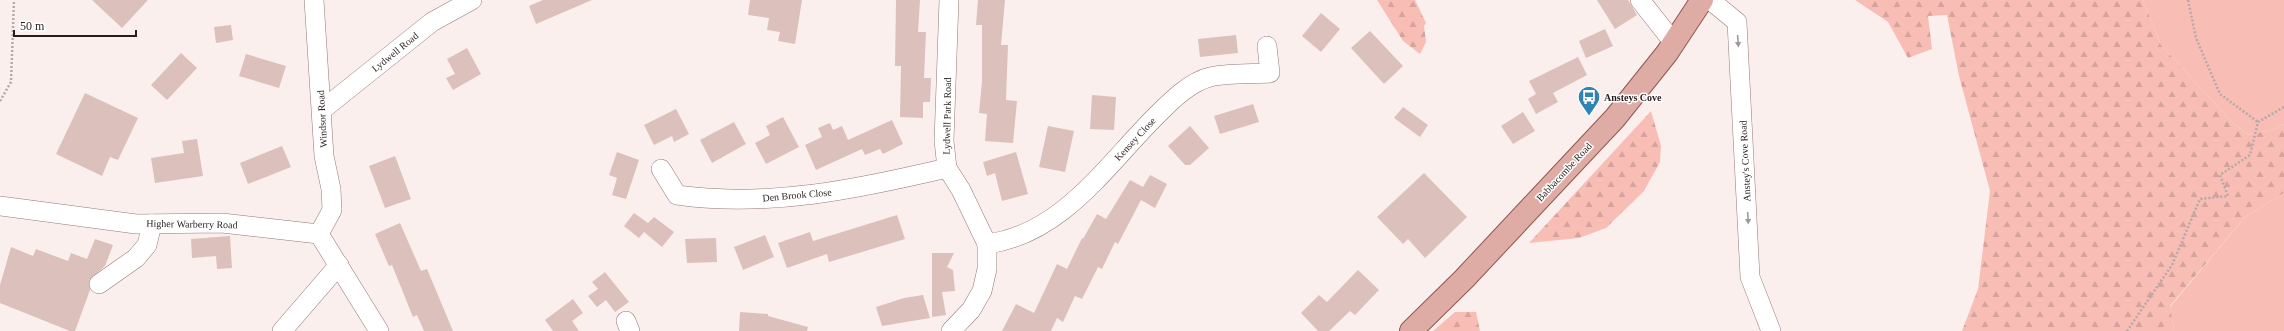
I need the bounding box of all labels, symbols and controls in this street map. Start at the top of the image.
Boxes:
scale bar [14,12,136,38]
text: 50 m [20,19,45,33]
street label: Lydwell Road [370,30,420,74]
one-way arrow [1735,35,1742,47]
street label: Lydwell Park Road [941,77,953,155]
bus stop icon: Ansteys Cove [1576,84,1602,117]
street label: Windsor Road [315,90,329,148]
place label: Ansteys Cove [1604,92,1662,103]
street label: Kensey Close [1112,115,1158,163]
street label: Anstey's Cove Road [1737,120,1753,202]
street label: Babbacombe Road [1534,141,1594,203]
street label: Den Brook Close [762,186,833,204]
one-way arrow [1744,212,1751,224]
street label: Higher Warberry Road [146,218,238,230]

